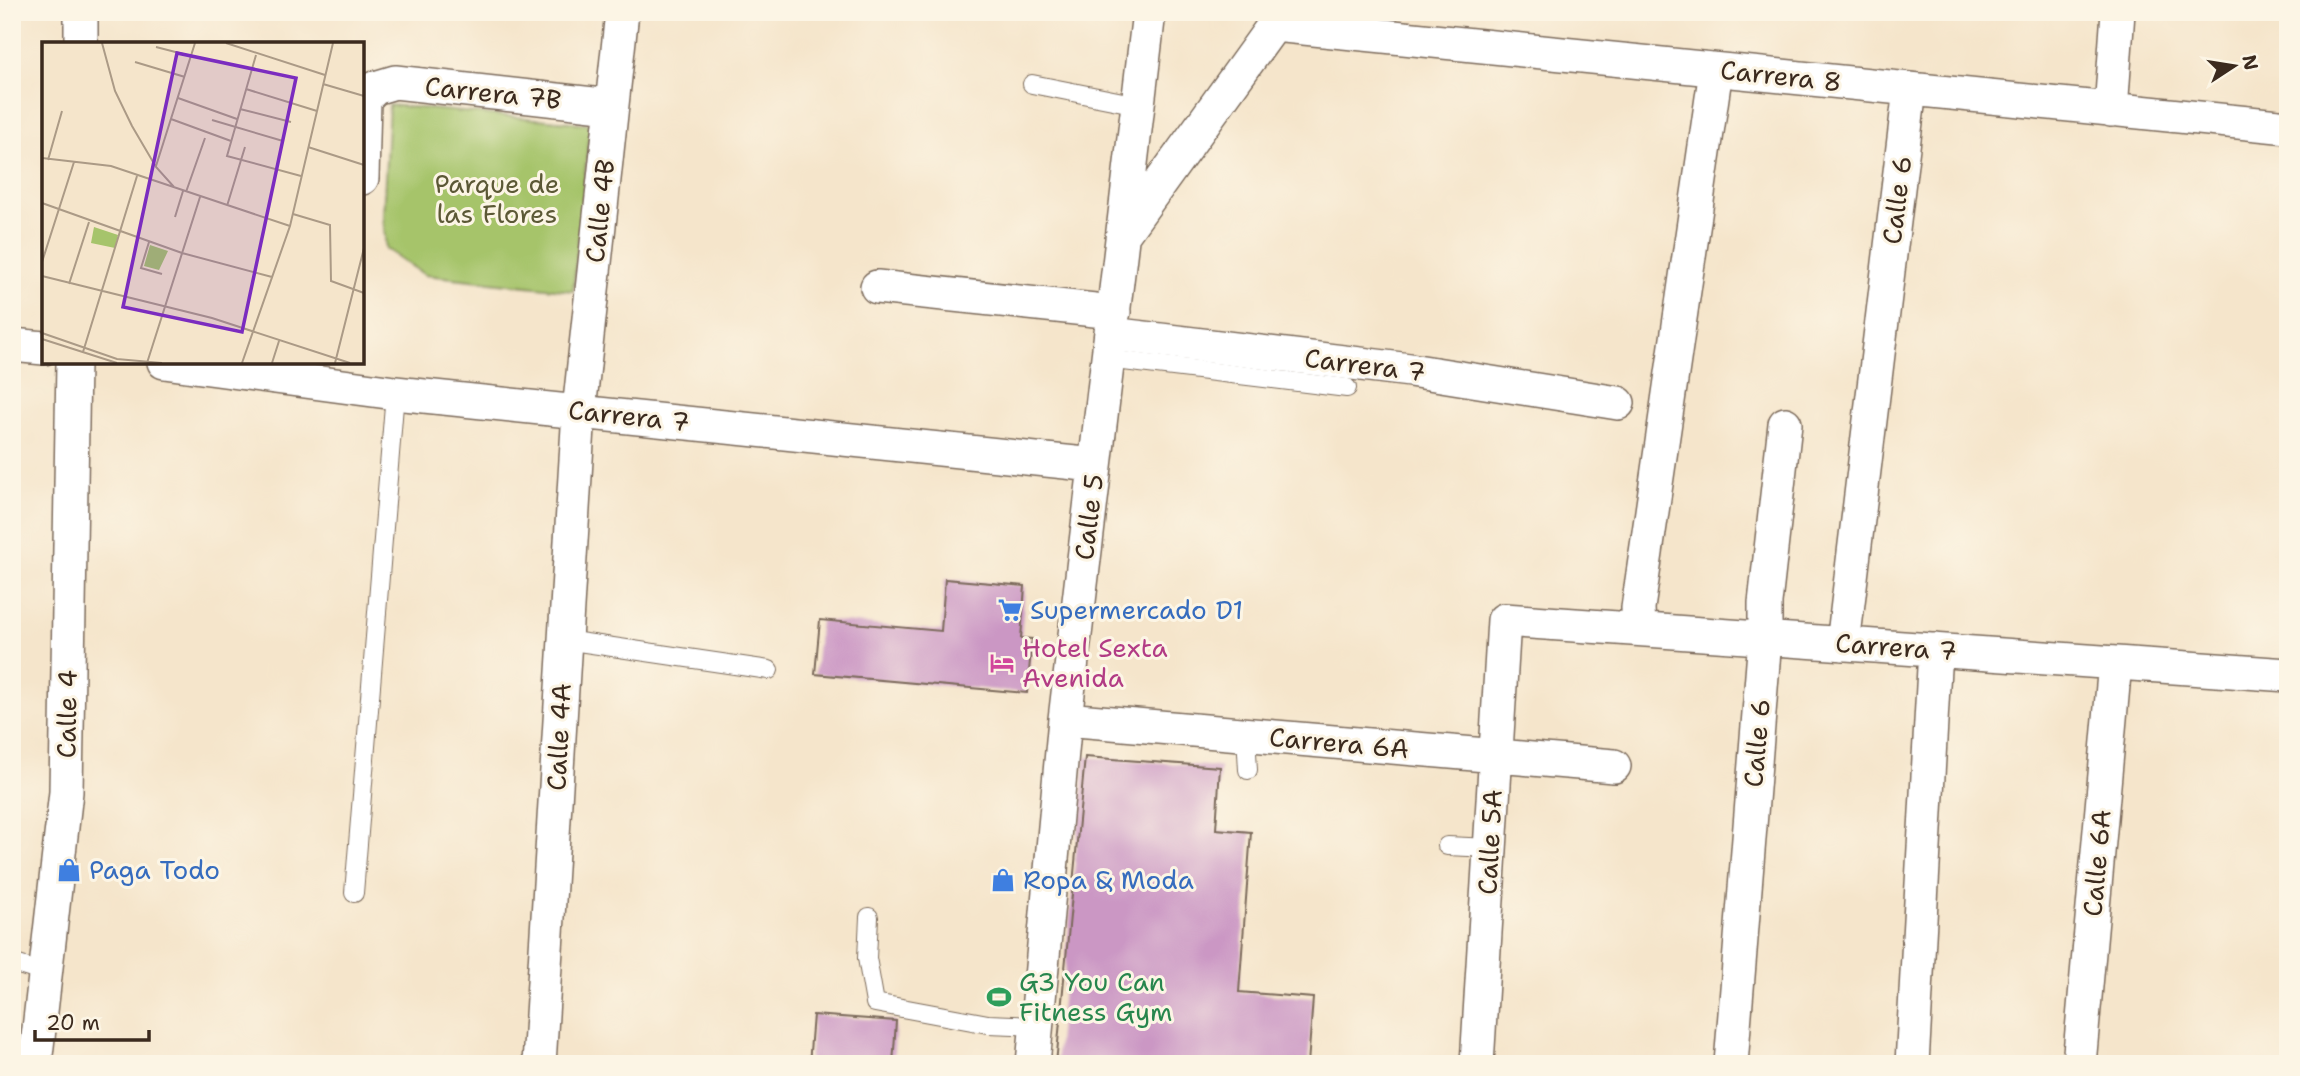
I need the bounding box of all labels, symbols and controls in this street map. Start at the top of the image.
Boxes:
north arrow [2198,32,2268,102]
inset map [42,42,364,364]
street label: Carrera 8 [1719,52,1843,99]
text: N [2236,53,2264,73]
street label: Carrera 7B [423,68,563,117]
street label: Calle 6 [1874,154,1919,246]
street label: Calle 4B [577,157,622,265]
park label: Parque de las Flores [435,166,559,231]
street label: Carrera 7 [1302,340,1428,389]
street label: Carrera 7 [567,392,691,439]
street label: Calle 5 [1066,472,1111,562]
place label: Supermercado D1 [1030,592,1243,627]
supermarket icon: Supermercado D1 [996,596,1024,624]
street label: Carrera 7 [1834,625,1958,668]
place label: Hotel Sexta Avenida [1022,630,1168,695]
hotel icon: Hotel Sexta Avenida [988,649,1016,677]
street label: Calle 4 [48,669,85,759]
street label: Calle 4A [538,682,579,792]
street label: Calle 6 [1735,697,1778,789]
street label: Carrera 6A [1268,719,1410,766]
street label: Calle 5A [1469,788,1510,896]
street label: Calle 6A [2074,808,2119,918]
place label: Paga Todo [89,852,220,887]
shop icon: Paga Todo [55,856,83,884]
place label: Ropa & Moda [1023,862,1194,897]
shop icon: Ropa & Moda [989,866,1017,894]
place label: G3 You Can Fitness Gym [1019,964,1172,1029]
sports icon: G3 You Can Fitness Gym [985,983,1013,1011]
scale bar [35,999,149,1043]
text: 20 m [46,1009,100,1037]

